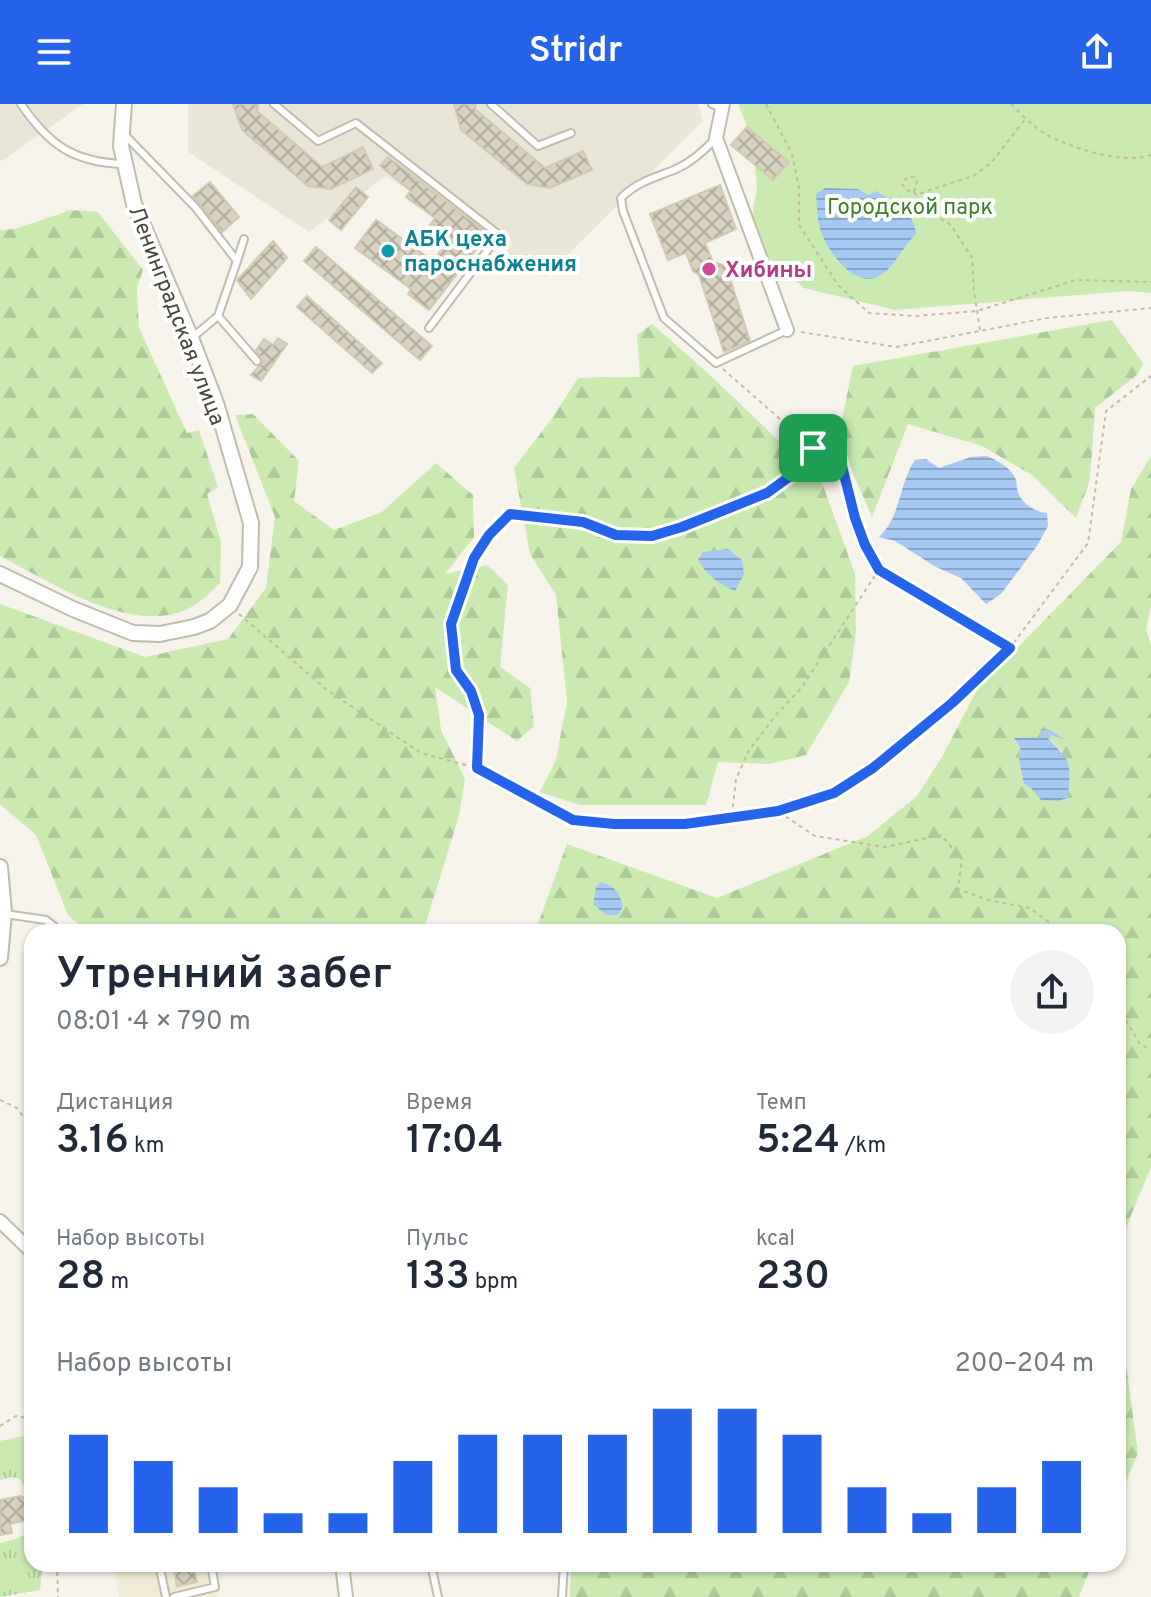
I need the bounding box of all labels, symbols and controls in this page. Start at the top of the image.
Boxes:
text: Stridr [529,29,622,75]
icon: menu [32,30,76,74]
icon: share [1075,30,1119,74]
park label: Городской парк [827,195,993,222]
street label: Ленинградская улица [121,202,230,429]
place label: АБК цеха пароснабжения [404,227,577,279]
marker: АБК цеха пароснабжения [379,242,397,260]
place label: Хибины [725,258,812,285]
marker: Хибины [700,260,718,278]
pin [779,414,847,482]
icon: arrive [791,426,835,470]
text: Утренний забег [56,948,392,1004]
button: share [1010,950,1094,1034]
text: 08:01 · 4 × 790 m [56,1006,251,1039]
text: Дистанция [56,1090,173,1117]
text: Время [406,1090,472,1117]
text: Темп [756,1090,807,1117]
text: 3.16 [56,1117,129,1167]
text: 17:04 [406,1117,503,1167]
text: 5:24 [756,1117,840,1167]
text: km [129,1133,164,1160]
text: /km [840,1133,886,1160]
text: Набор высоты [56,1226,205,1253]
text: Пульс [406,1226,469,1253]
text: kcal [756,1226,795,1253]
text: 28 [56,1253,105,1303]
text: 133 [406,1253,470,1303]
text: 230 [756,1253,830,1303]
text: m [105,1269,129,1296]
text: bpm [470,1269,518,1296]
text: Набор высоты [56,1348,232,1381]
text: 200–204 m [955,1348,1094,1381]

